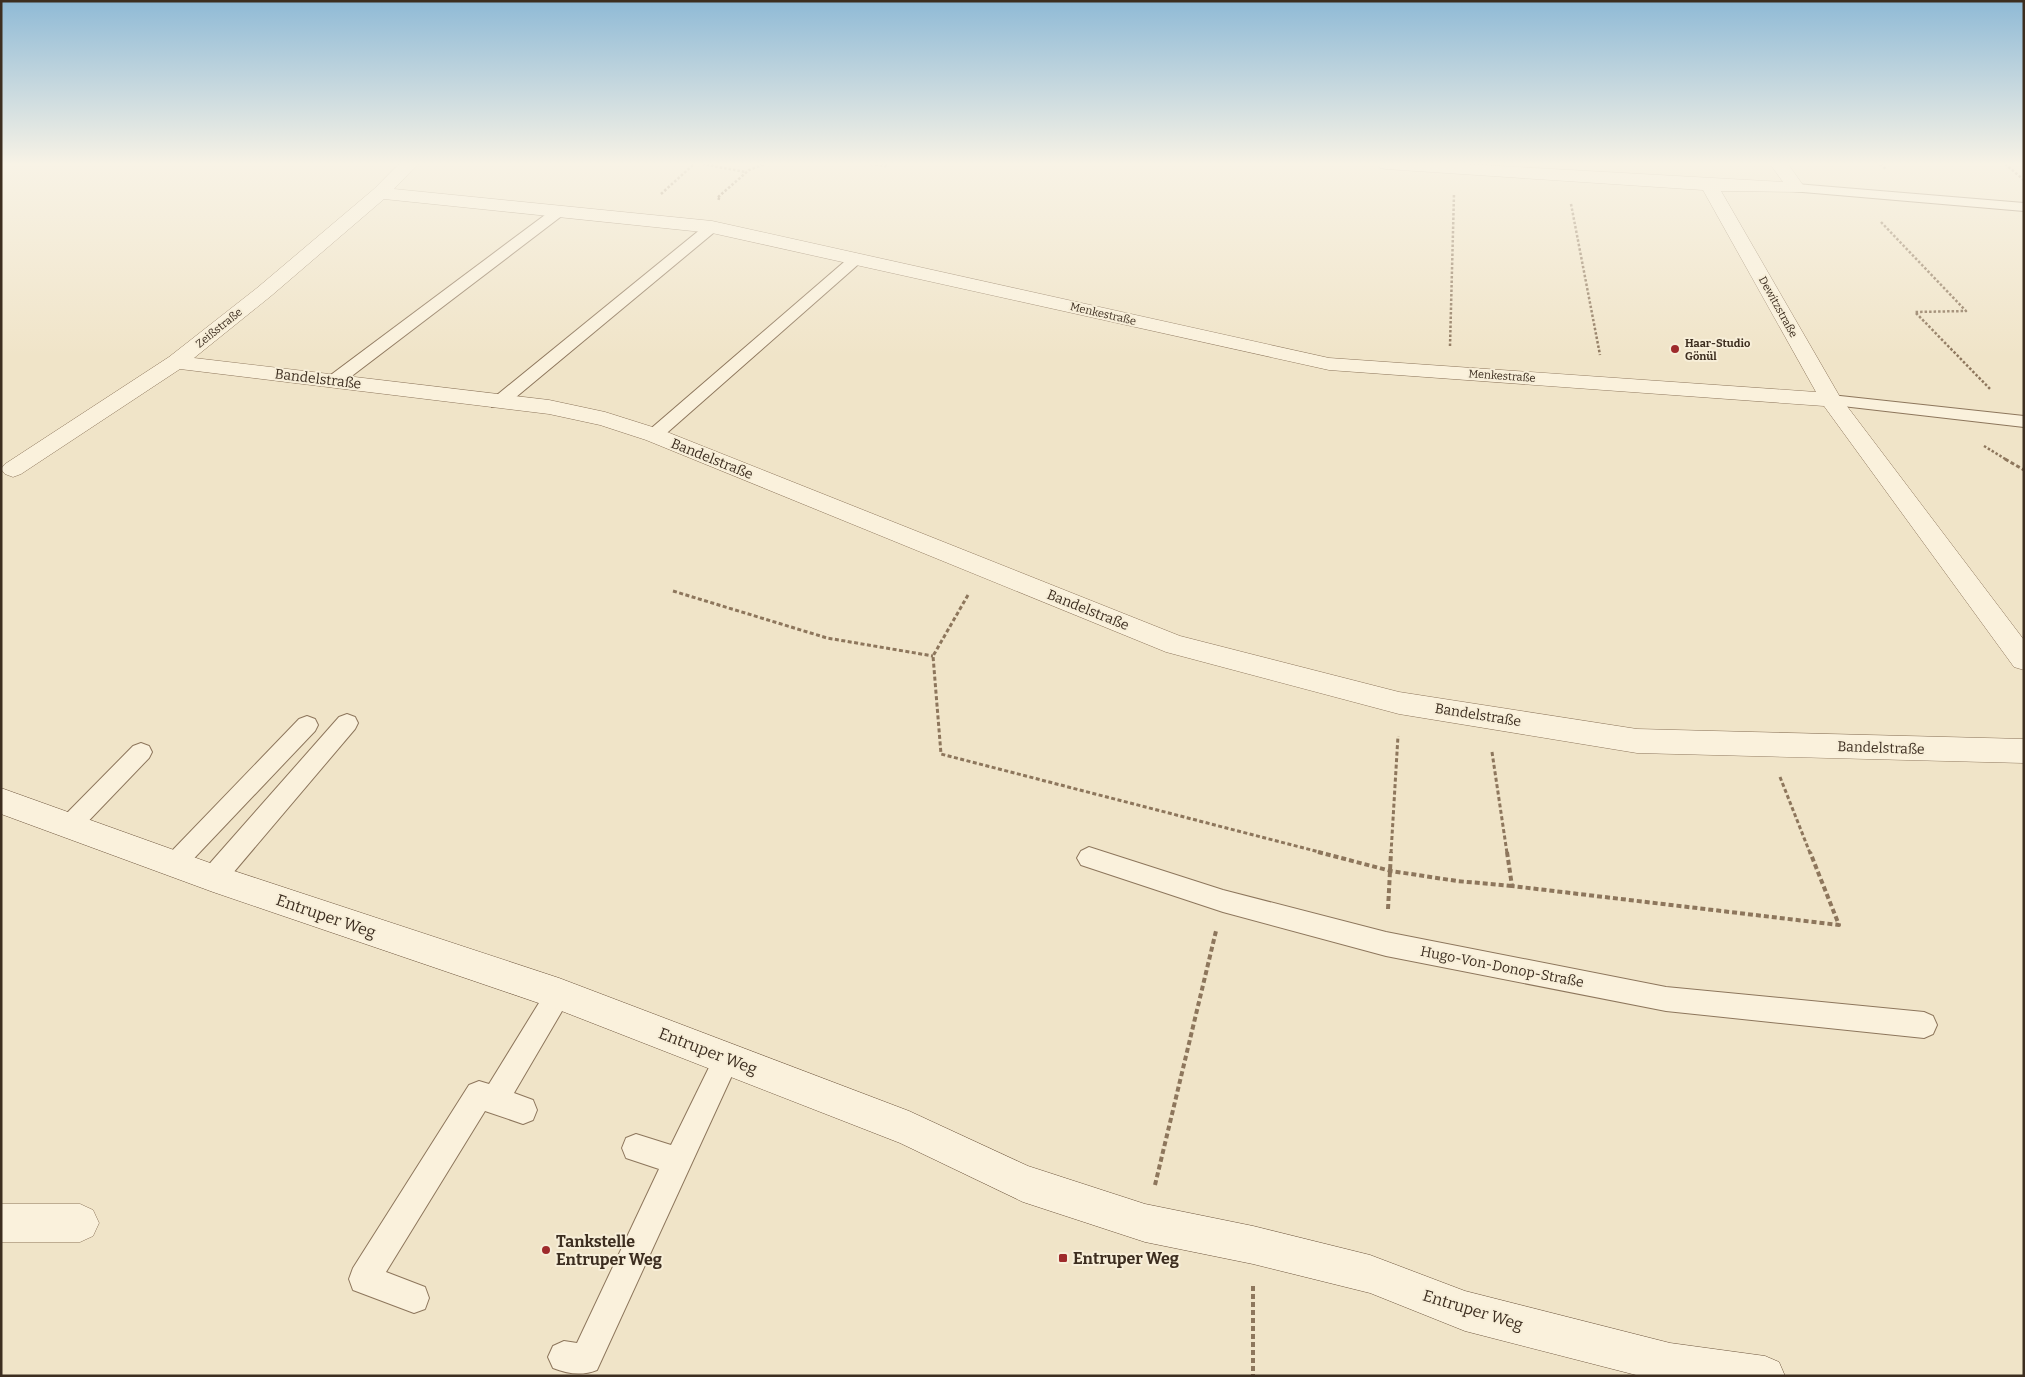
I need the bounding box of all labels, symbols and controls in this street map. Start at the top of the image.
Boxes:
street label: Dewitzstraße [1756,274,1800,340]
street label: Menkestraße [1069,300,1137,328]
street label: Zeißstraße [193,305,245,351]
place label: Haar-Studio Gönül [1685,337,1750,363]
marker: Haar-Studio Gönül [1669,343,1681,355]
street label: Bandelstraße [274,365,362,393]
street label: Menkestraße [1468,367,1536,385]
street label: Bandelstraße [668,435,756,483]
street label: Bandelstraße [1044,586,1132,634]
street label: Bandelstraße [1434,700,1522,730]
street label: Bandelstraße [1837,738,1925,758]
street label: Entruper Weg [274,890,378,942]
street label: Hugo-Von-Donop-Straße [1419,943,1585,991]
street label: Entruper Weg [656,1023,760,1079]
place label: Tankstelle Entruper Weg [556,1232,662,1269]
marker: Tankstelle Entruper Weg [540,1244,552,1256]
place label: Entruper Weg [1073,1249,1179,1268]
marker: Entruper Weg [1057,1252,1069,1264]
street label: Entruper Weg [1420,1286,1526,1334]

